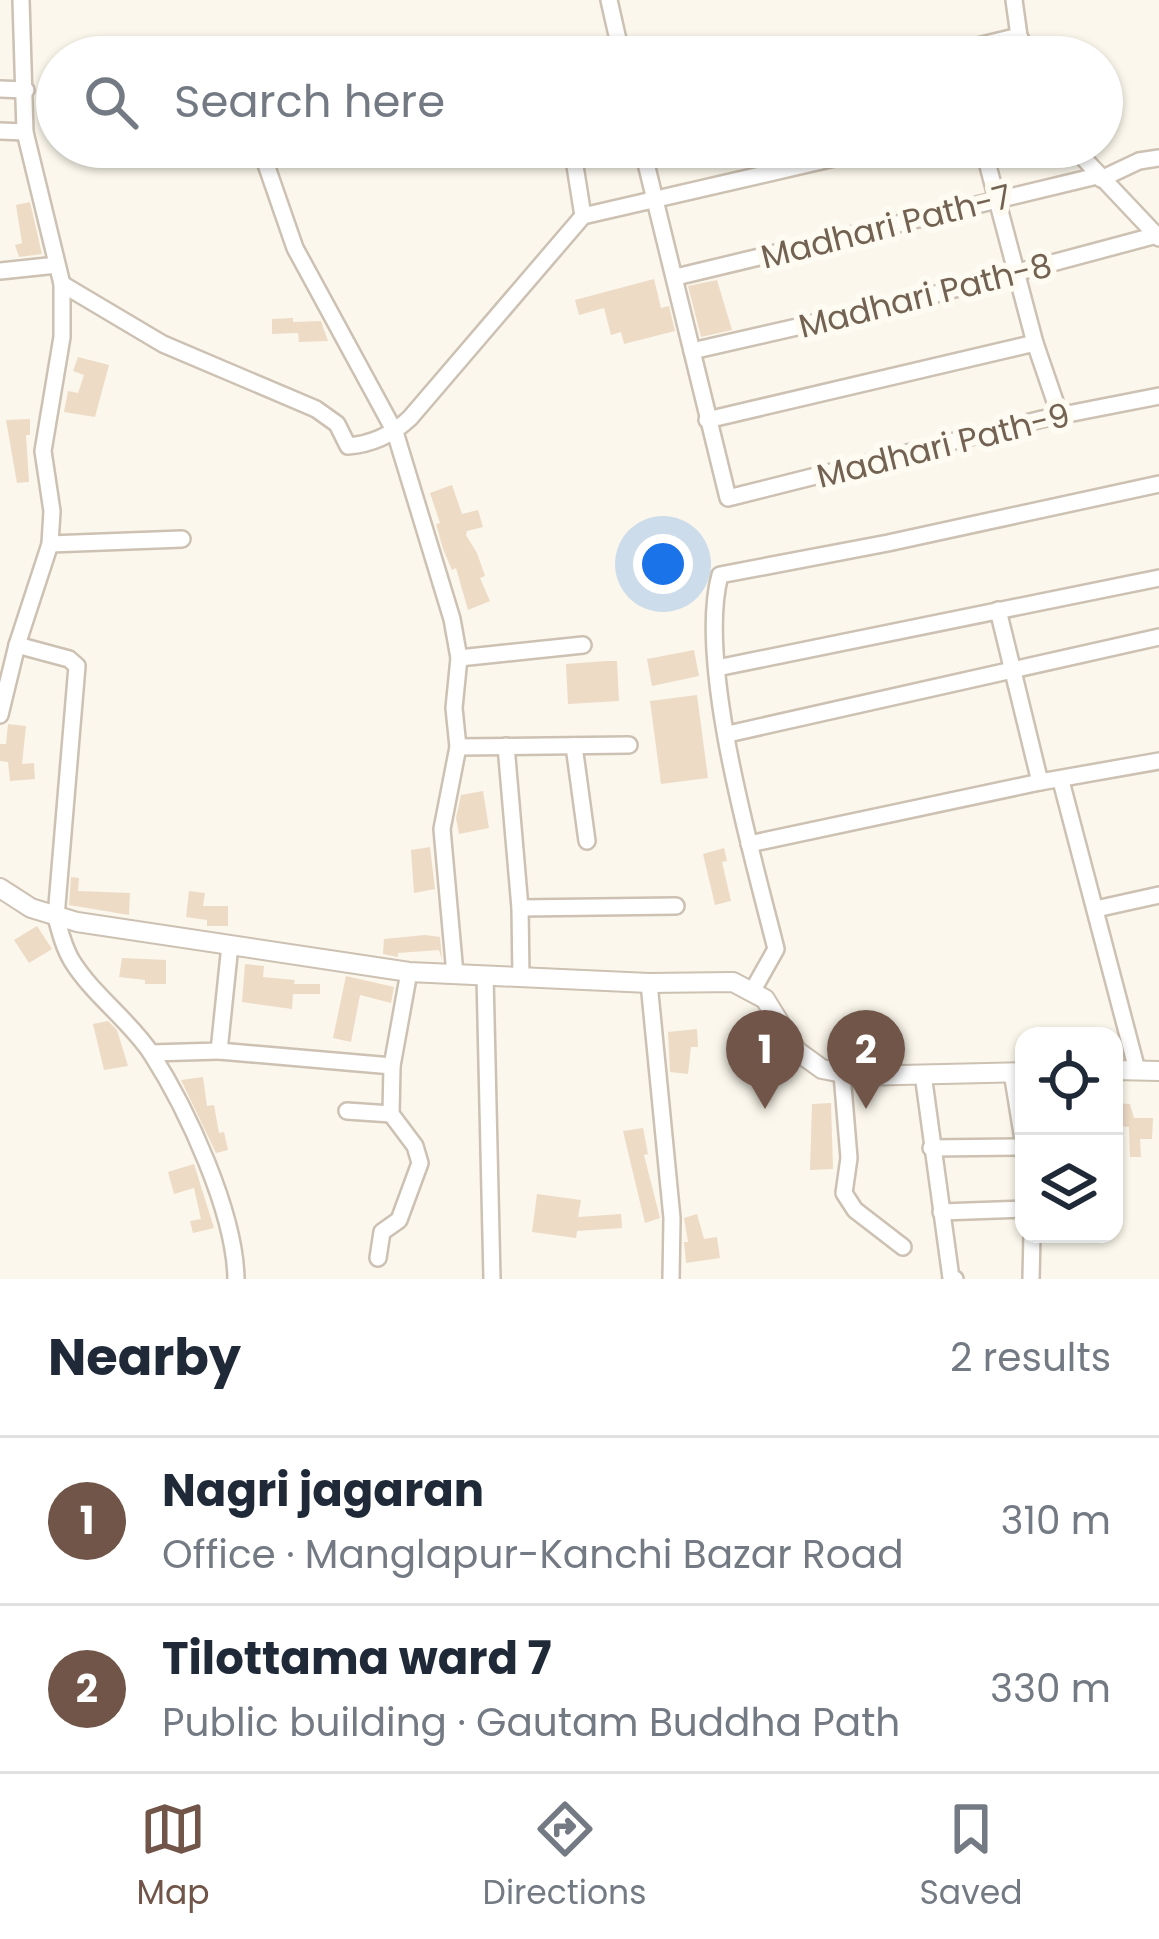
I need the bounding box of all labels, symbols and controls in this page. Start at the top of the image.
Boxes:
search box [36,36,1123,168]
icon: search [78,69,144,135]
text: Search here [174,70,445,133]
street label: Madhari Path-7 [756,173,1016,280]
street label: Madhari Path-8 [794,241,1057,350]
street label: Madhari Path-9 [812,391,1075,500]
your location [633,534,693,594]
pin: 1 [726,1010,804,1109]
pin: 2 [827,1010,905,1109]
map controls [1015,1027,1123,1243]
button: locate [1015,1027,1123,1135]
button: layers [1015,1135,1123,1243]
text: Nearby [48,1321,241,1393]
text: 2 results [950,1330,1111,1385]
text: Nagri jagaran [162,1459,484,1522]
text: 1 [80,1493,94,1548]
text: 310 m [1000,1493,1111,1548]
text: Office · Manglapur-Kanchi Bazar Road [162,1527,904,1582]
text: Tilottama ward 7 [162,1627,552,1690]
text: 2 [76,1661,98,1716]
text: 330 m [990,1661,1111,1716]
text: Public building · Gautam Buddha Path [162,1695,900,1750]
tab: Map [137,1796,210,1918]
tab: Directions [483,1796,646,1918]
tab: Saved [920,1796,1022,1918]

